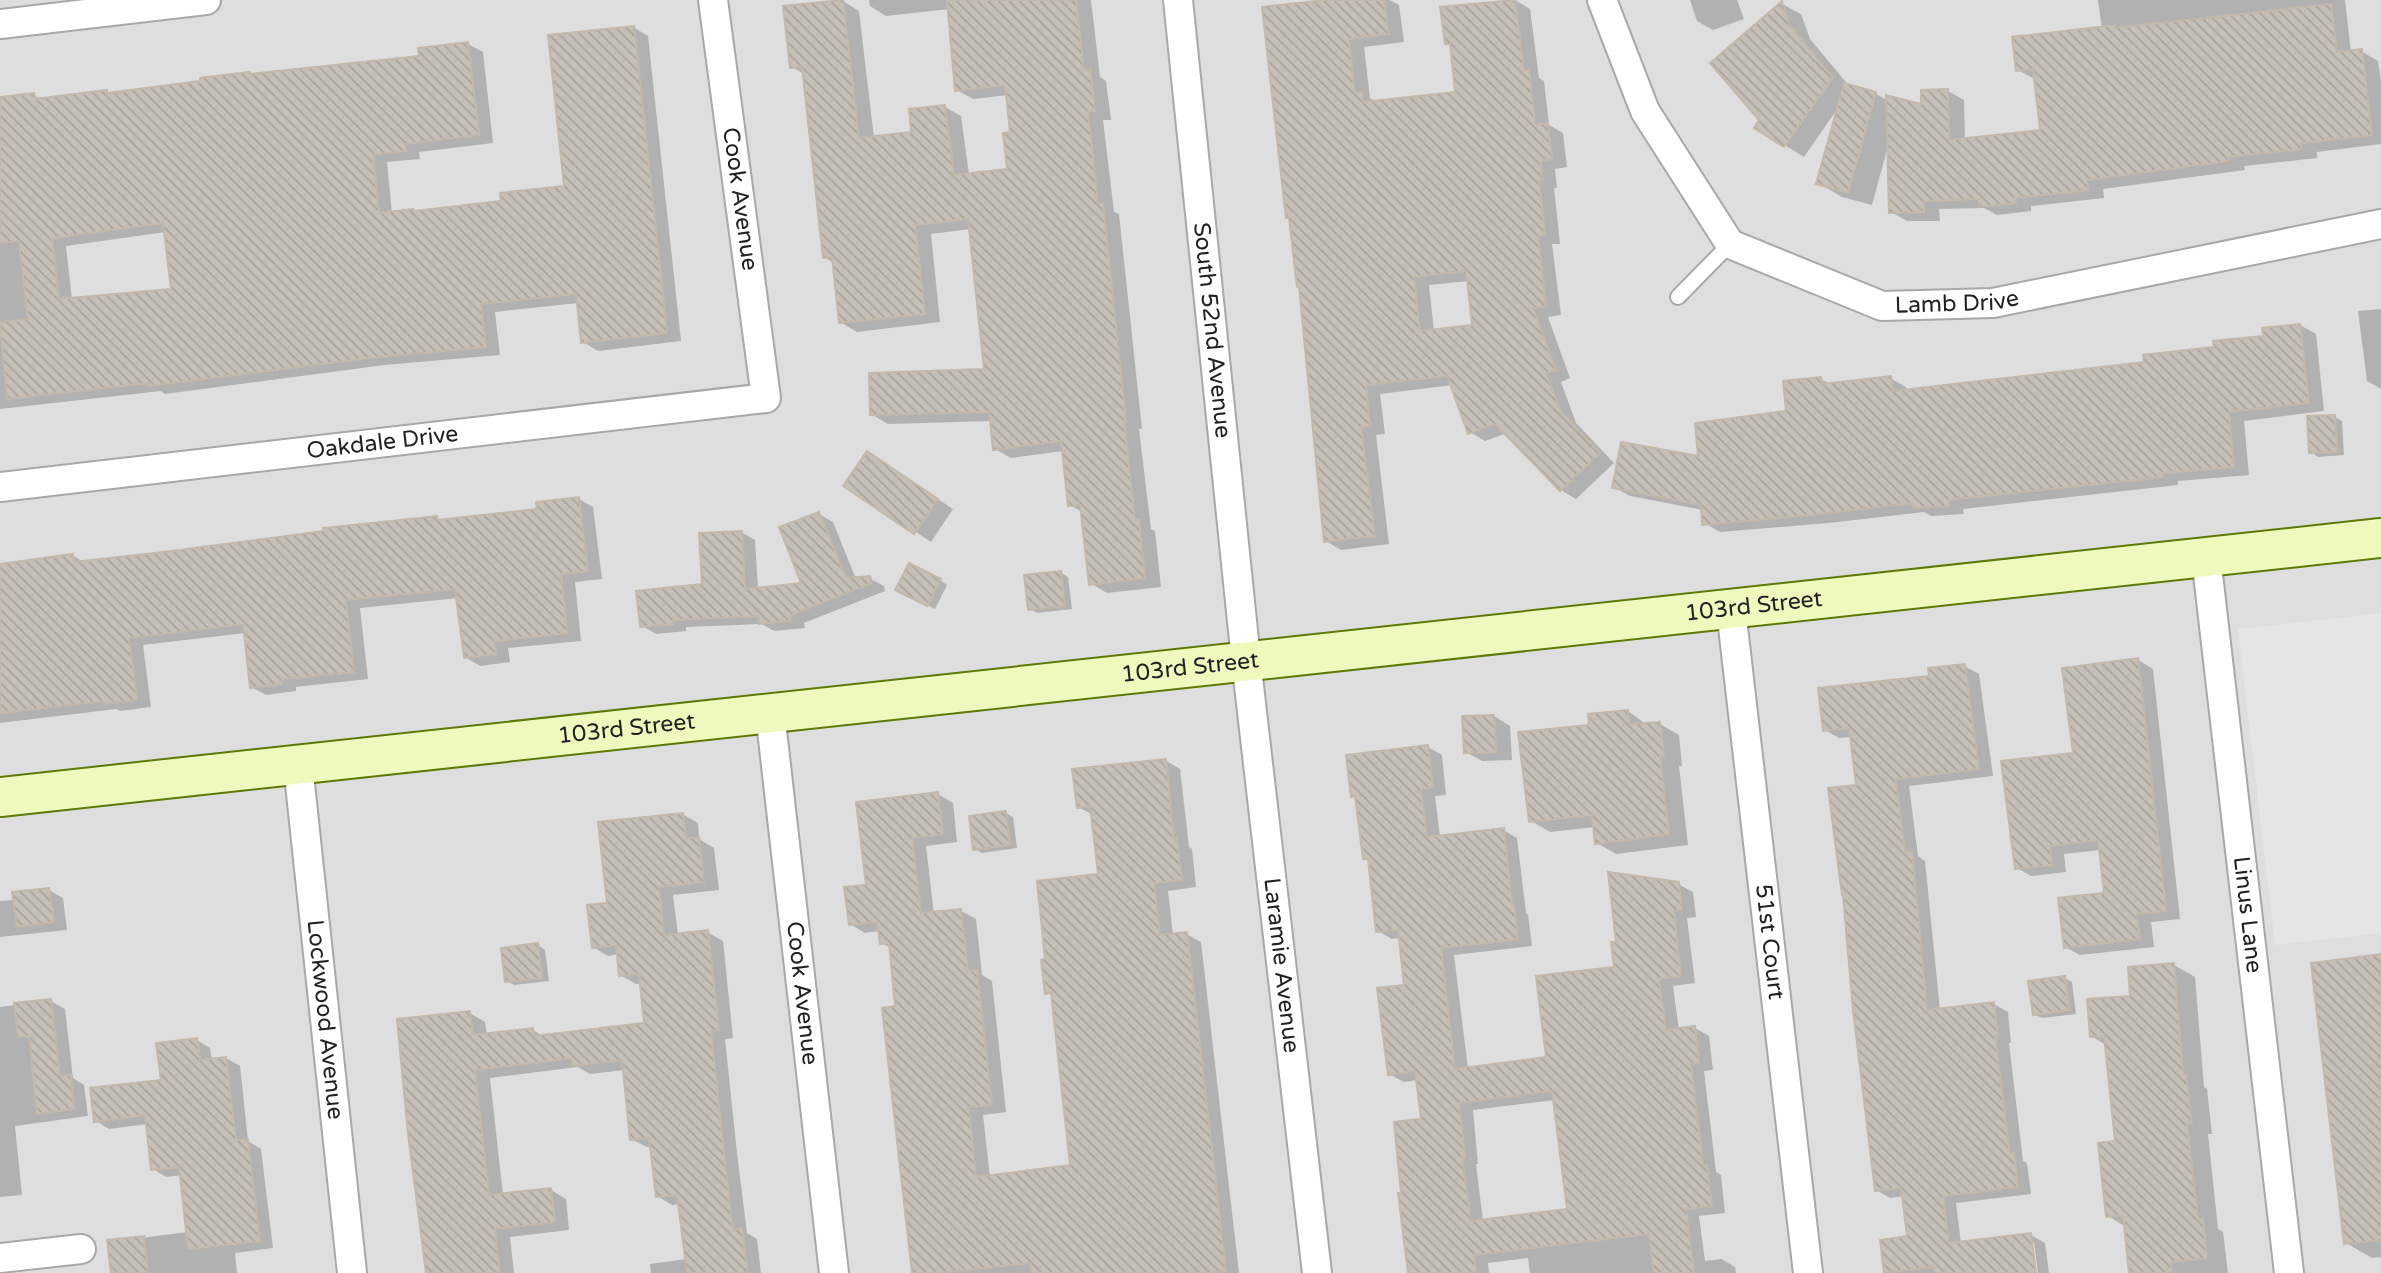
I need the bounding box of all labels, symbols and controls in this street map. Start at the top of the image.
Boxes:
street label: Cook Avenue [716,126,764,272]
street label: South 52nd Avenue [1187,221,1237,439]
street label: Lamb Drive [1894,284,2021,320]
street label: Oakdale Drive [305,420,460,465]
street label: 103rd Street [1683,585,1824,628]
street label: 103rd Street [1120,646,1260,689]
street label: 103rd Street [556,707,697,750]
street label: Linus Lane [2227,855,2268,974]
street label: Laramie Avenue [1257,876,1305,1055]
street label: 51st Court [1749,883,1790,1001]
street label: Lockwood Avenue [301,918,350,1121]
street label: Cook Avenue [780,920,824,1067]

